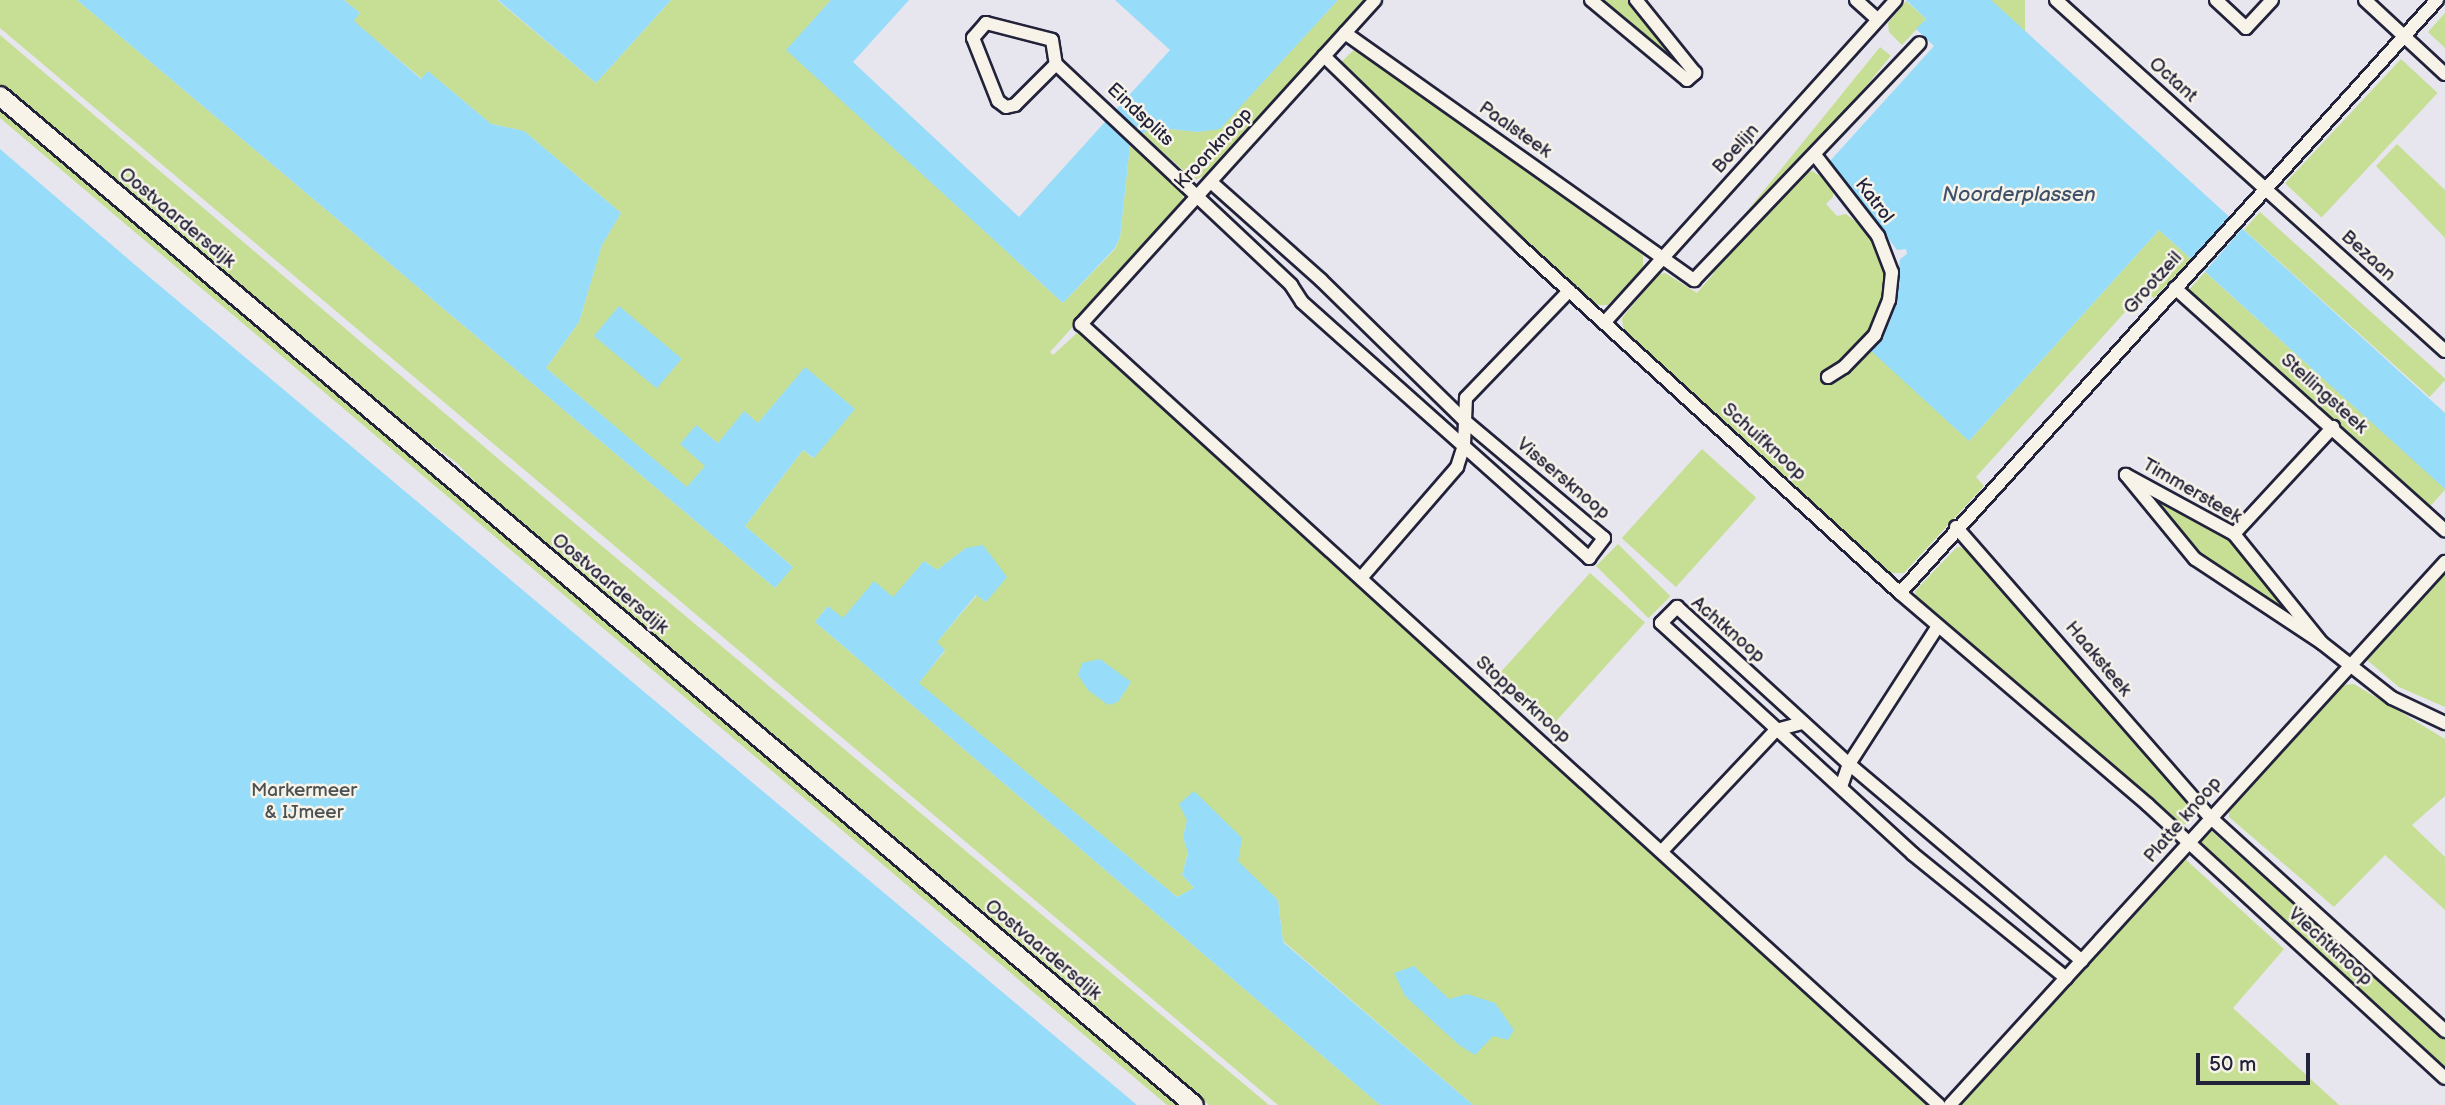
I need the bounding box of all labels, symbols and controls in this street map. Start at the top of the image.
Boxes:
street label: Octant [2144,52,2202,108]
street label: Eindsplits [1102,78,1178,152]
street label: Paalsteek [1474,97,1556,163]
street label: Kroonknoop [1170,103,1258,195]
street label: Boelijn [1708,119,1764,179]
street label: Oostvaardersdijk [114,163,240,273]
street label: Katrol [1850,174,1898,228]
water label: Noorderplassen [1942,182,2096,208]
street label: Bezaan [2336,226,2400,286]
street label: Grootzeil [2119,247,2187,319]
street label: Stellingsteek [2276,349,2372,439]
street label: Schuifknoop [1717,398,1811,486]
street label: Vissersknoop [1512,433,1614,525]
street label: Timmersteek [2138,453,2246,529]
street label: Oostvaardersdijk [547,529,673,639]
street label: Achtknoop [1686,592,1770,668]
street label: Haaksteek [2060,617,2136,701]
street label: Stopperknoop [1471,651,1575,749]
street label: Platte knoop [2139,772,2227,868]
park label: Markermeer & IJmeer [251,780,357,824]
street label: Oostvaardersdijk [980,895,1106,1005]
street label: Vlechtknoop [2283,903,2377,991]
scale bar [2200,1038,2314,1082]
text: 50 m [2209,1052,2256,1077]

